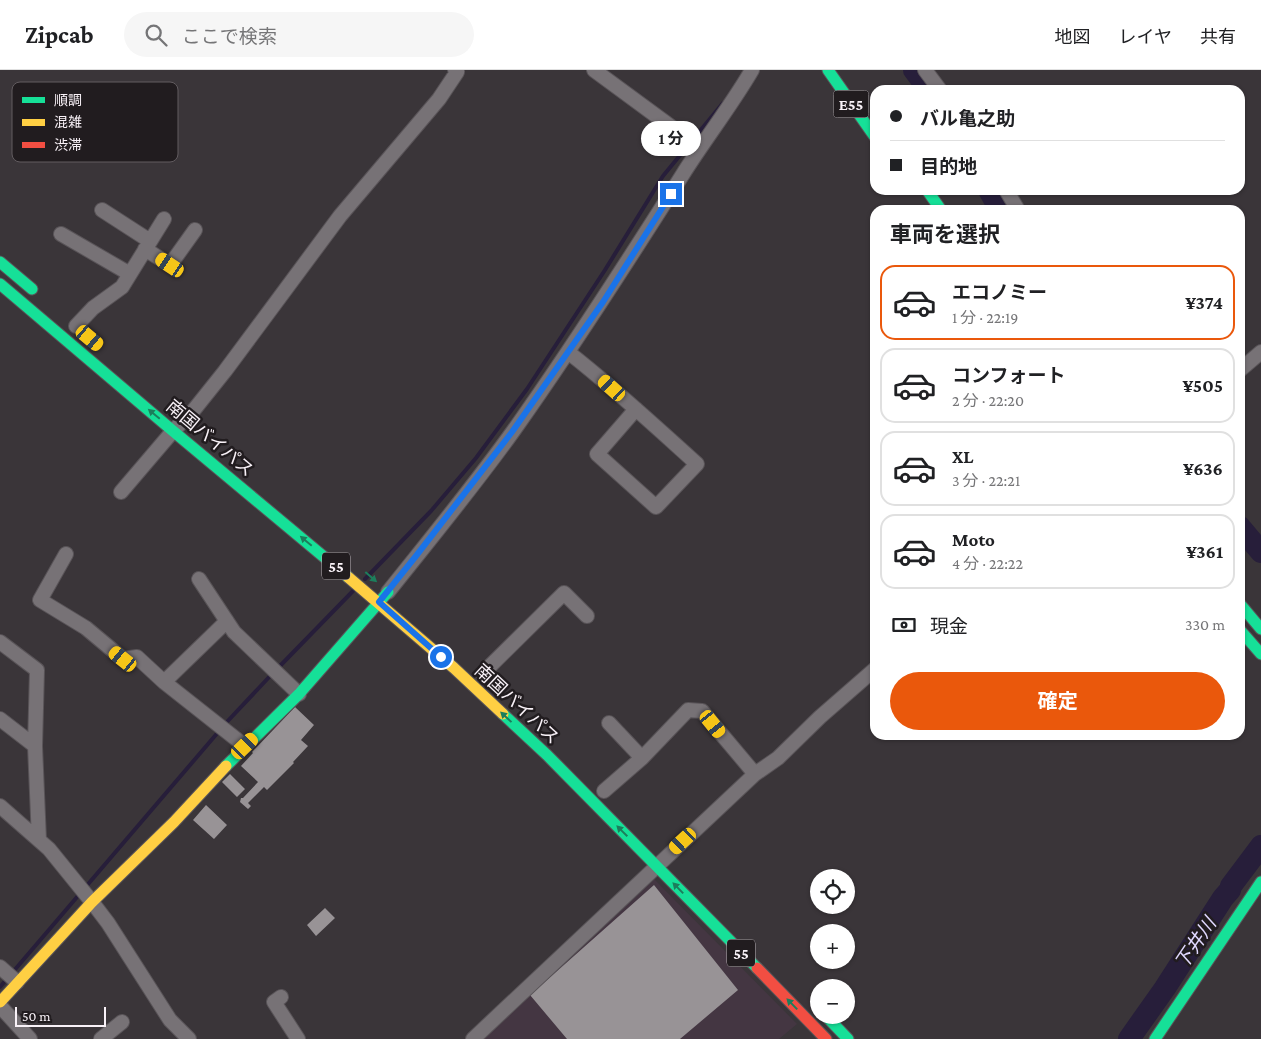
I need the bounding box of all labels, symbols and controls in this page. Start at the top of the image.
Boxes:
search box [124,12,474,57]
text: Zipcab [25,21,94,48]
icon: search [142,21,170,49]
text: ここで検索 [182,26,277,47]
text: 地図 [1055,27,1091,47]
text: レイヤ [1119,27,1172,47]
text: 共有 [1200,27,1236,47]
legend [12,82,178,162]
road number: E55 [834,90,868,118]
text: 順調 [54,92,82,108]
text: バル亀之助 [920,108,1015,129]
text: 混雑 [54,114,82,130]
callout: 1 分 [641,122,701,156]
text: 1 分 [658,130,684,147]
text: 渋滞 [54,137,82,153]
text: 目的地 [920,156,977,177]
route end [660,183,682,205]
text: 車両を選択 [890,222,1000,247]
car [153,250,186,280]
icon: car [892,280,937,325]
text: エコノミー [952,282,1047,303]
text: ¥374 [1185,292,1223,313]
text: 1 分 · 22:19 [952,309,1018,326]
car [73,323,106,353]
icon: car [892,363,937,408]
text: コンフォート [952,365,1065,386]
car [595,372,628,404]
text: ¥505 [1183,375,1223,396]
text: 2 分 · 22:20 [952,392,1024,409]
street label: 南国バイパス [162,396,258,480]
one-way arrow [147,409,160,420]
icon: car [892,446,937,491]
text: XL [952,446,974,467]
text: ¥636 [1183,458,1223,479]
text: 3 分 · 22:21 [952,472,1020,489]
icon: car [892,529,937,574]
text: Moto [952,529,995,550]
one-way arrow [299,535,312,546]
text: ¥361 [1186,541,1223,562]
road number: 55 [322,552,350,580]
text: 4 分 · 22:22 [952,555,1023,572]
one-way arrow [364,571,377,582]
icon: cash [890,611,918,639]
text: 現金 [930,616,968,637]
text: 330 m [1185,616,1225,633]
car [106,644,139,674]
route start [430,646,452,668]
street label: 南国バイパス [471,660,563,748]
button: 確定 [890,672,1225,730]
car [697,708,728,740]
one-way arrow [501,711,513,723]
car [228,730,261,762]
car [666,825,699,857]
one-way arrow [616,826,628,838]
map controls [810,869,855,1024]
button: locate [810,869,855,914]
one-way arrow [672,882,684,894]
water label: 下井川 [1171,912,1221,973]
button: + [810,924,855,969]
road number: 55 [727,940,755,966]
button: − [810,979,855,1024]
one-way arrow [786,998,798,1010]
scale bar [15,1004,106,1027]
text: 50 m [22,1008,50,1024]

